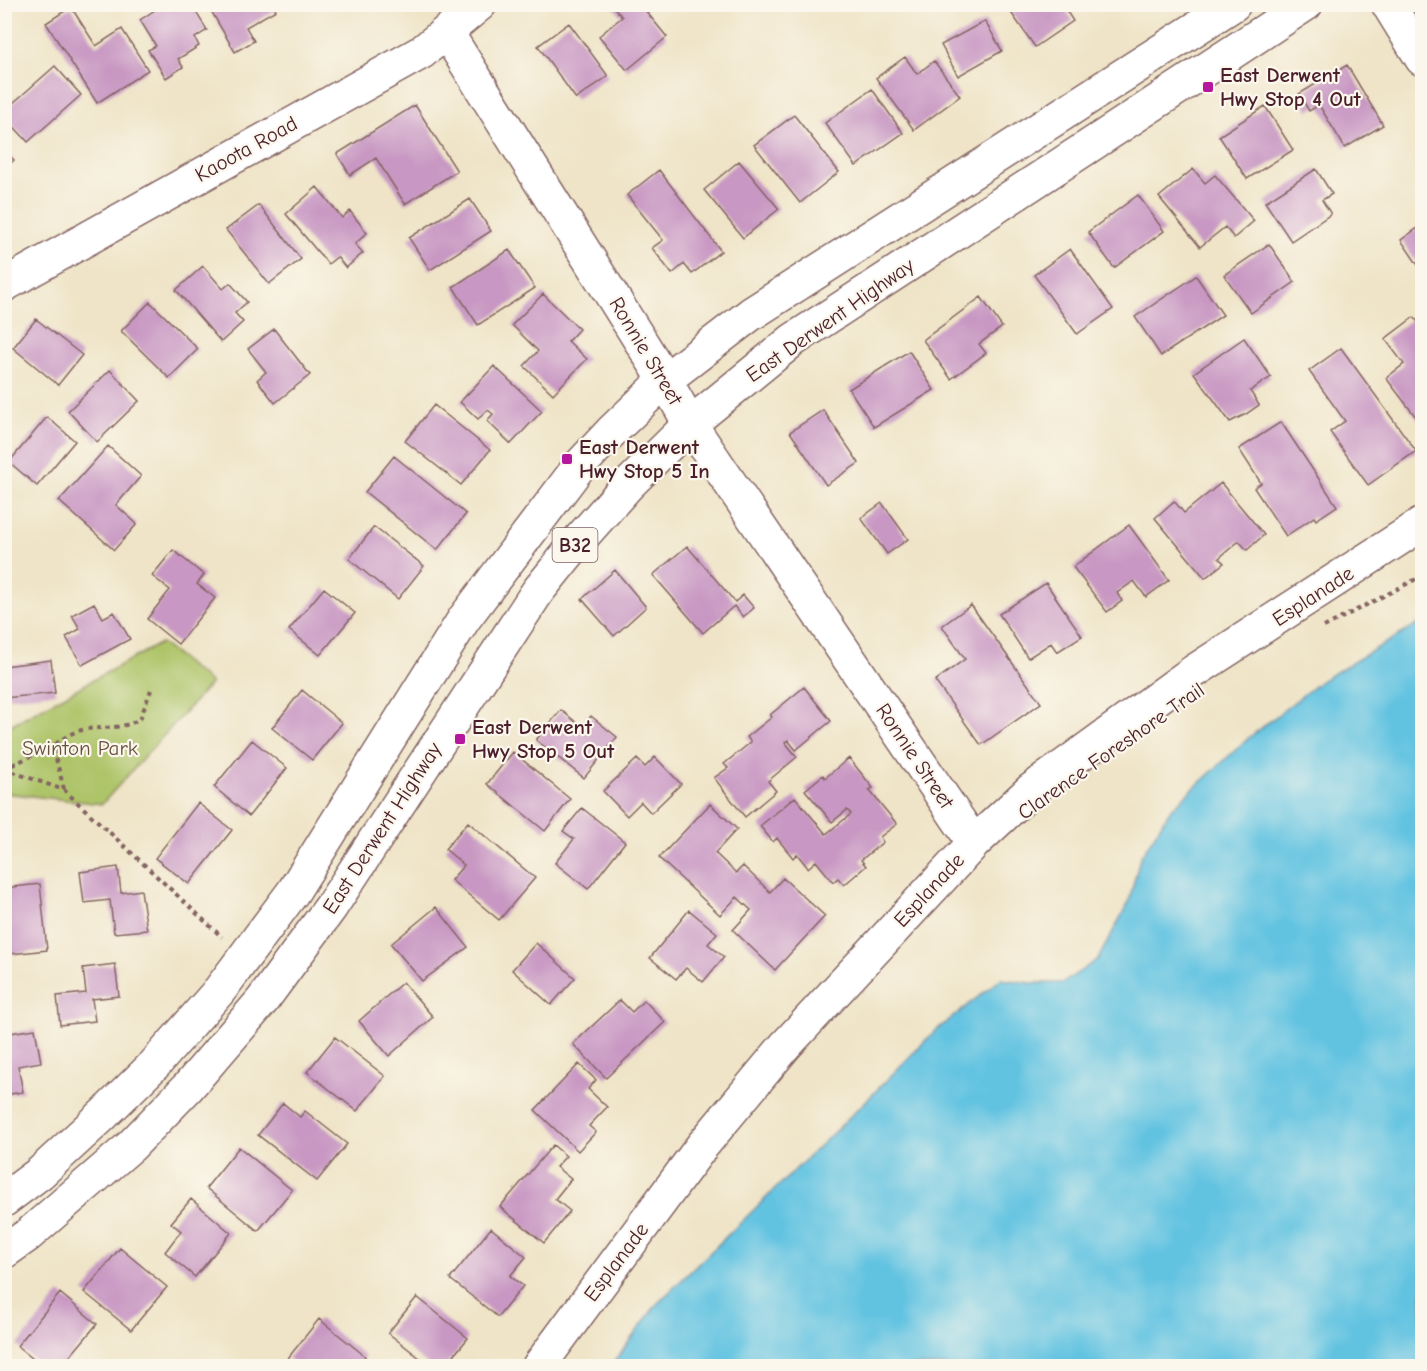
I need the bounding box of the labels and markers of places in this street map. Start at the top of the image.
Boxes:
place label: East Derwent Hwy Stop 4 Out [1220,63,1362,111]
marker: East Derwent Hwy Stop 4 Out [1201,80,1215,94]
place label: East Derwent Hwy Stop 5 In [579,435,710,483]
marker: East Derwent Hwy Stop 5 In [560,452,574,466]
place label: East Derwent Hwy Stop 5 Out [472,715,615,763]
marker: East Derwent Hwy Stop 5 Out [453,732,467,746]

